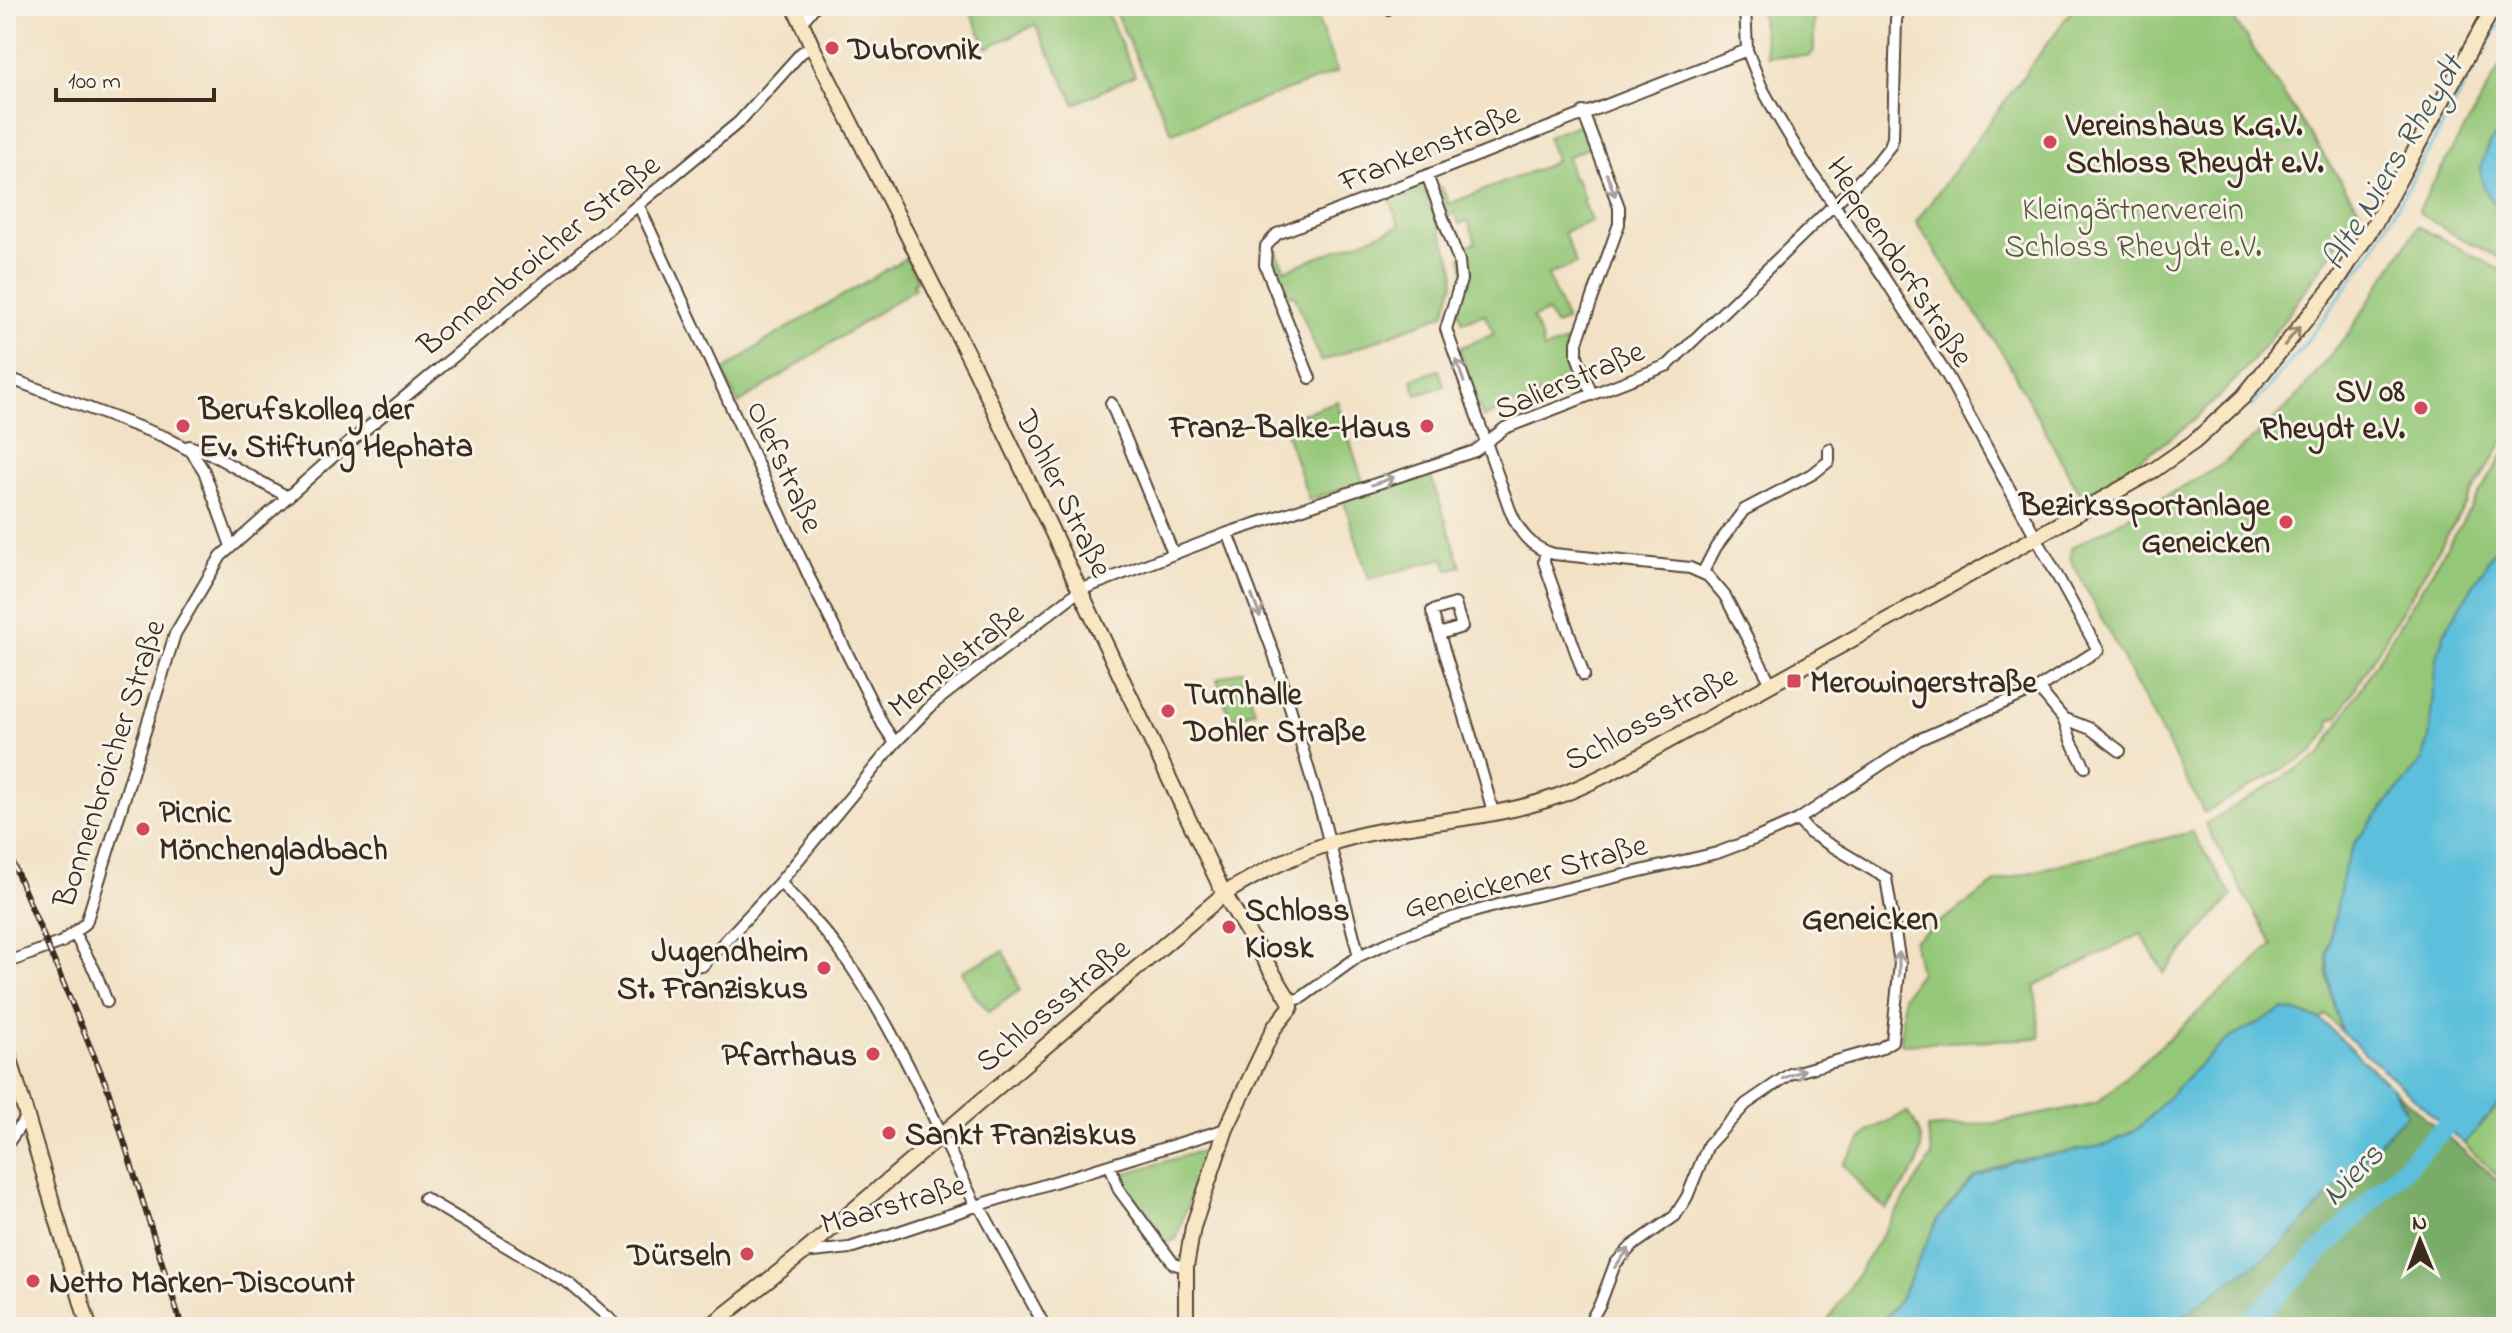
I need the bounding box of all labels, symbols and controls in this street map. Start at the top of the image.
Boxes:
place label: Dubrovnik [846,28,982,75]
marker: Dubrovnik [823,39,841,57]
water label: Alte Niers Rheydt [2310,44,2480,281]
scale bar [56,52,214,102]
text: 100 m [68,65,121,100]
street label: Frankenstraße [1332,92,1528,207]
place label: Vereinshaus K.G.V. Schloss Rheydt e.V. [2065,104,2324,189]
marker: Vereinshaus K.G.V. Schloss Rheydt e.V. [2041,133,2059,151]
street label: Bonnenbroicher Straße [408,144,672,370]
street label: Heppendorfstraße [1812,148,1984,378]
one-way arrow [1605,172,1619,197]
park label: Kleingärtnerverein Schloss Rheydt e.V. [2004,188,2262,272]
one-way arrow [2283,326,2301,347]
street label: Salierstraße [1488,329,1653,435]
one-way arrow [1451,358,1466,383]
place label: SV 08 Rheydt e.V. [2260,370,2405,455]
place label: Berufskolleg der Ev. Stiftung Hephata [197,388,473,473]
street label: Olefstraße [732,394,834,542]
marker: SV 08 Rheydt e.V. [2412,399,2430,417]
street label: Dohler Straße [1000,402,1123,587]
place label: Franz-Balke-Haus [1168,406,1411,453]
marker: Berufskolleg der Ev. Stiftung Hephata [174,417,192,435]
marker: Franz-Balke-Haus [1418,417,1436,435]
one-way arrow [1370,472,1395,487]
place label: Bezirkssportanlage Geneicken [2017,484,2272,568]
marker: Bezirkssportanlage Geneicken [2277,513,2295,531]
street label: Memelstraße [879,592,1036,731]
one-way arrow [1250,593,1264,618]
street label: Bonnenbroicher Straße [42,613,180,915]
street label: Schlossstraße [1557,654,1747,785]
place label: Merowingerstraße [1810,661,2038,709]
marker: Merowingerstraße [1785,672,1803,690]
place label: Turnhalle Dohler Straße [1182,673,1367,757]
marker: Turnhalle Dohler Straße [1159,702,1177,720]
place label: Picnic Mönchengladbach [159,791,388,876]
marker: Picnic Mönchengladbach [134,820,152,838]
street label: Geneickener Straße [1399,823,1654,933]
place label: Schloss Kiosk [1245,889,1350,973]
district label: Geneicken [1802,896,1938,946]
marker: Schloss Kiosk [1220,918,1238,936]
street label: Schlossstraße [966,927,1143,1086]
place label: Jugendheim St. Franziskus [617,930,808,1014]
one-way arrow [1891,951,1907,977]
marker: Jugendheim St. Franziskus [815,959,833,977]
place label: Pfarrhaus [721,1034,857,1081]
marker: Pfarrhaus [864,1045,882,1063]
one-way arrow [1781,1066,1806,1081]
place label: Sankt Franziskus [905,1113,1137,1160]
marker: Sankt Franziskus [880,1124,898,1142]
water label: Niers [2311,1132,2398,1219]
street label: Maarstraße [816,1163,973,1250]
north arrow [2380,1201,2460,1281]
text: N [2412,1208,2427,1240]
place label: Dürseln [626,1234,731,1281]
marker: Dürseln [738,1245,756,1263]
one-way arrow [1613,1248,1631,1269]
place label: Netto Marken-Discount [49,1261,355,1308]
marker: Netto Marken-Discount [24,1272,42,1290]

